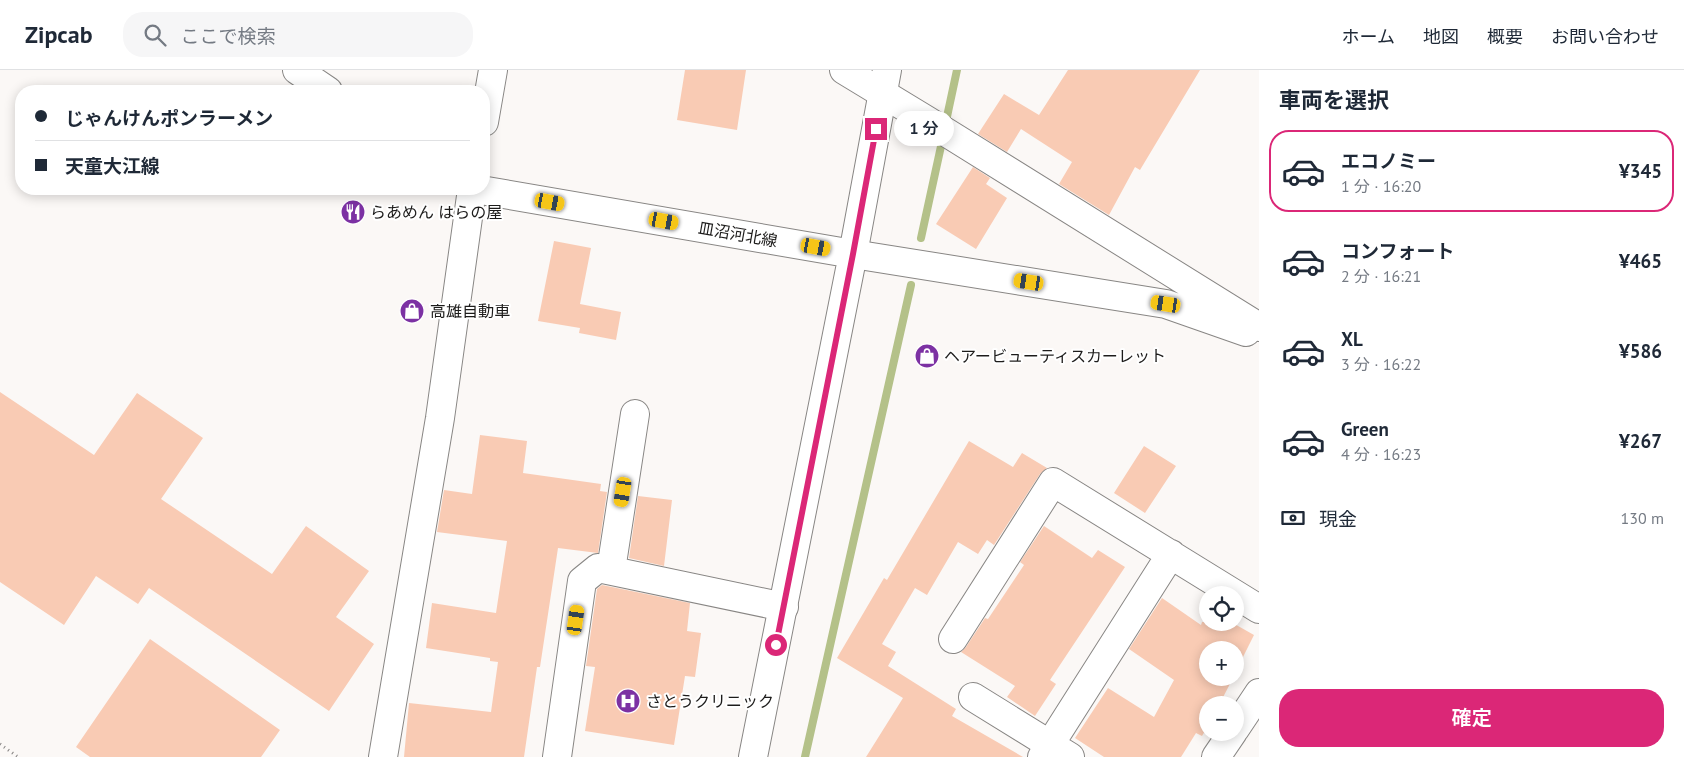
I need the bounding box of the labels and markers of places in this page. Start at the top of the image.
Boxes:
restaurant icon: らあめん はらの屋 [340,199,366,225]
place label: らあめん はらの屋 [370,202,502,222]
shop icon: 高雄自動車 [399,298,425,324]
place label: 高雄自動車 [430,301,510,321]
shop icon: ヘアービューティスカーレット [914,343,940,369]
place label: ヘアービューティスカーレット [944,346,1166,366]
hospital icon: さとうクリニック [615,688,641,714]
place label: さとうクリニック [646,691,774,711]

